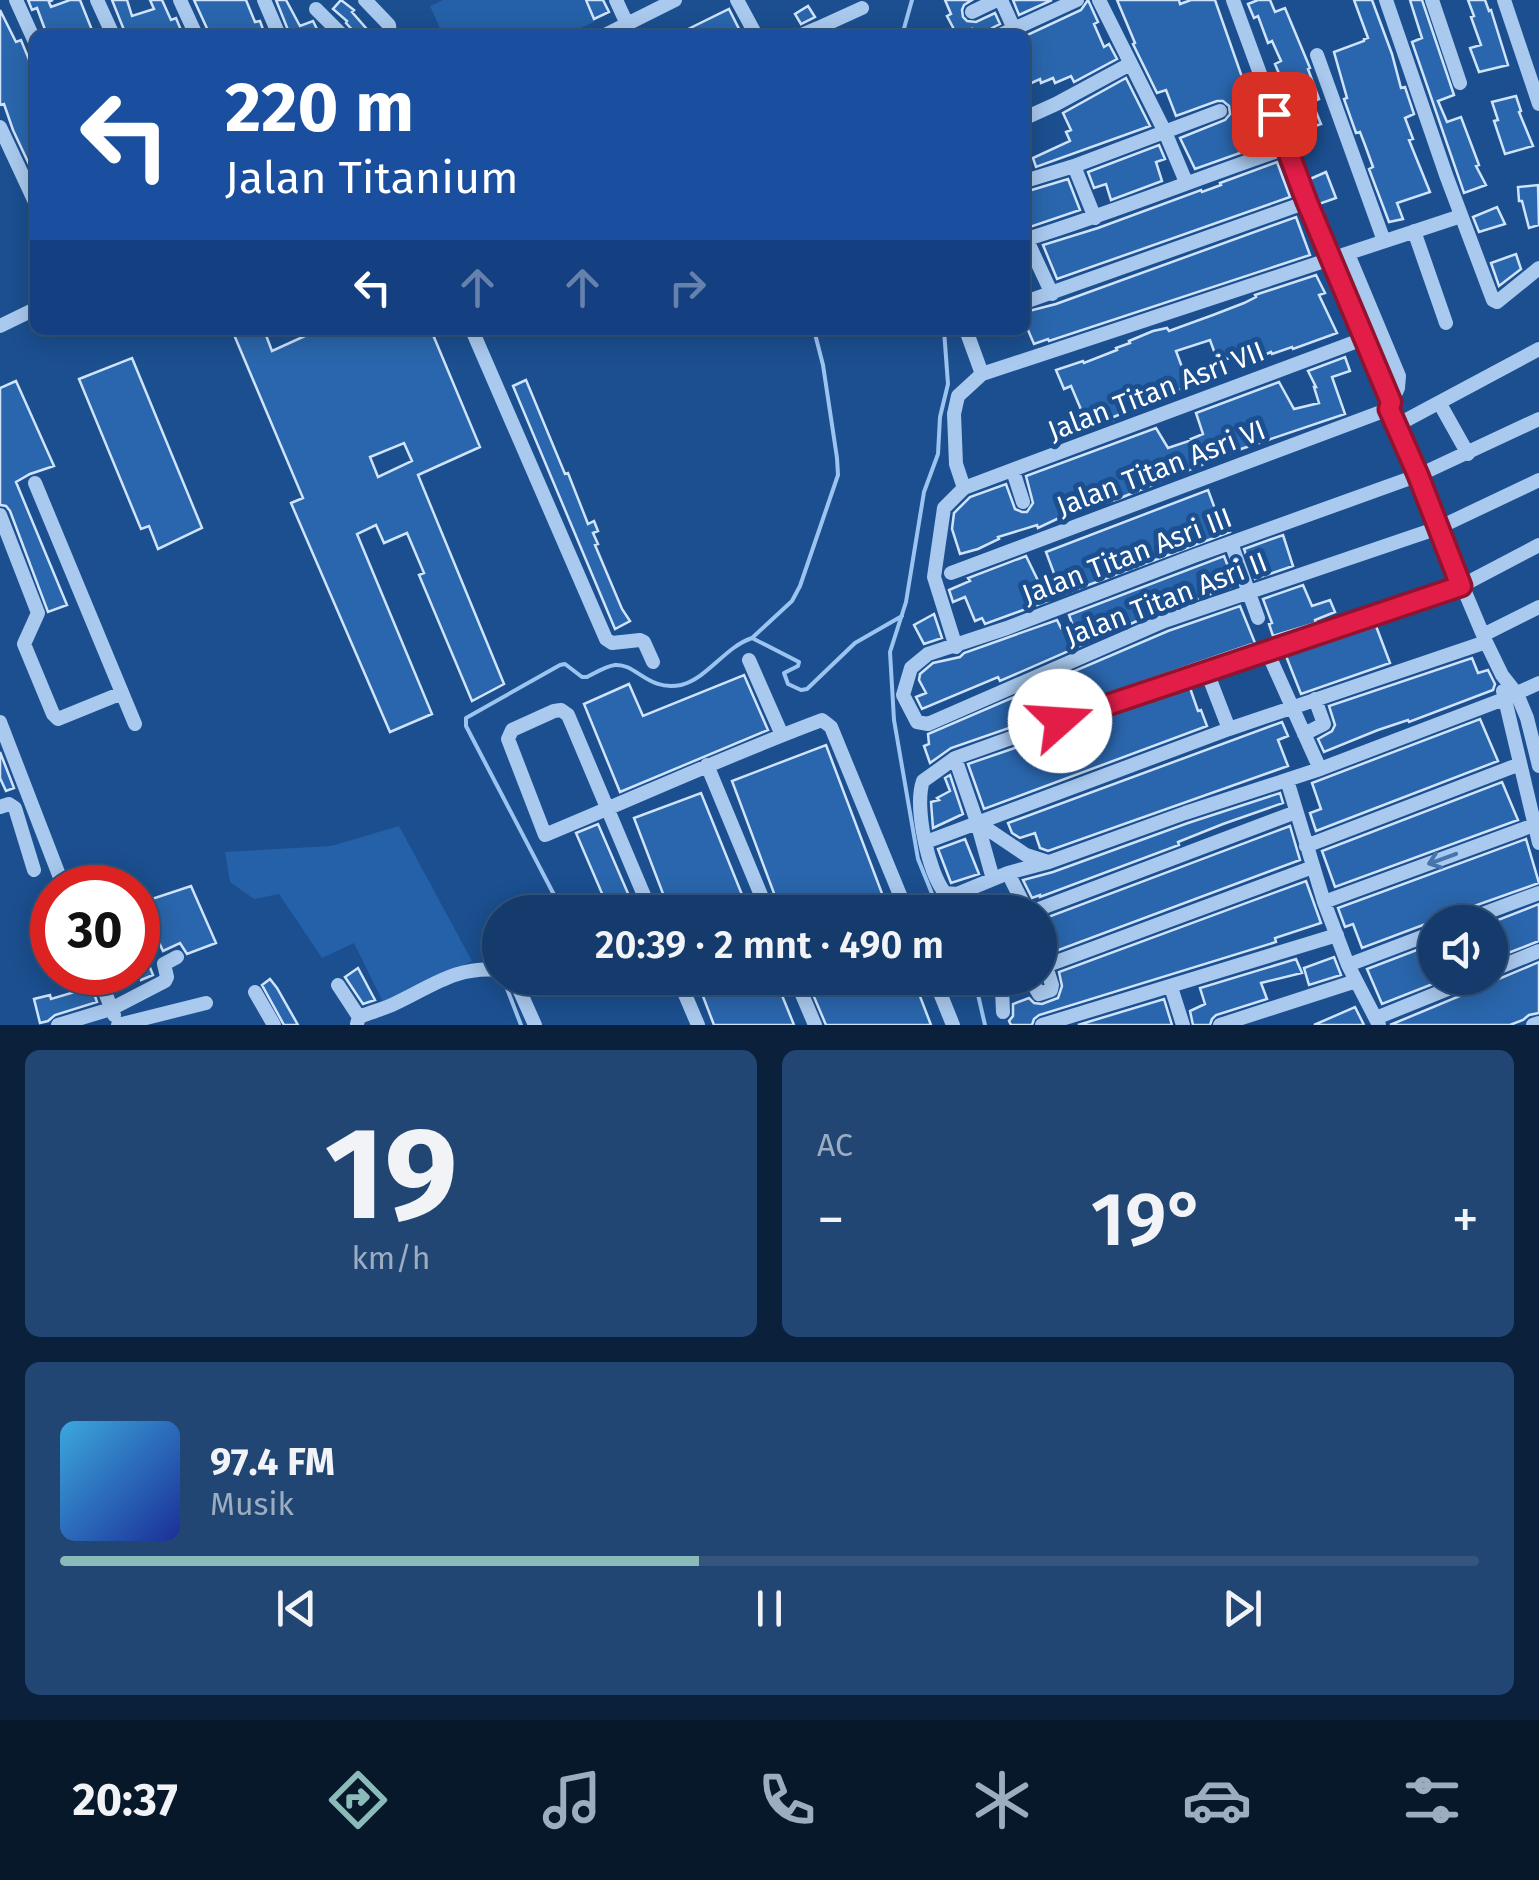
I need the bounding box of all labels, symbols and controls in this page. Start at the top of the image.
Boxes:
text: 220 m [225,66,414,150]
icon: left [60,70,190,200]
pin [1232,72,1317,157]
icon: arrive [1247,87,1302,142]
text: Jalan Titanium [225,151,519,205]
icon: left [345,260,400,315]
icon: ahead [450,260,505,315]
icon: ahead [555,260,610,315]
icon: right [660,260,715,315]
street label: Jalan Titan Asri VII [1043,335,1269,447]
street label: Jalan Titan Asri VI [1052,413,1270,523]
street label: Jalan Titan Asri III [1017,501,1237,611]
street label: Jalan Titan Asri II [1060,545,1272,653]
position arrow [1008,669,1112,773]
one-way arrow [1428,851,1459,869]
speed limit sign: 30 [30,865,160,995]
map controls [1418,905,1508,995]
button: sound [1418,905,1508,995]
text: 20:39 · 2 mnt · 490 m [595,922,944,968]
text: 19 [324,1096,458,1252]
text: AC [817,1126,853,1164]
text: 19° [1091,1175,1205,1265]
text: − [817,1187,845,1253]
text: + [1452,1187,1479,1253]
text: km/h [351,1239,431,1277]
text: 97.4 FM [210,1439,335,1485]
text: Musik [210,1485,294,1523]
icon: previous [269,1581,324,1636]
icon: pause [742,1581,797,1636]
icon: next [1215,1581,1270,1636]
icon: directions [323,1765,393,1835]
icon: music [537,1765,607,1835]
icon: phone [752,1765,822,1835]
icon: climate [967,1765,1037,1835]
icon: car [1182,1765,1252,1835]
icon: filters [1397,1765,1467,1835]
text: 20:37 [72,1773,178,1827]

